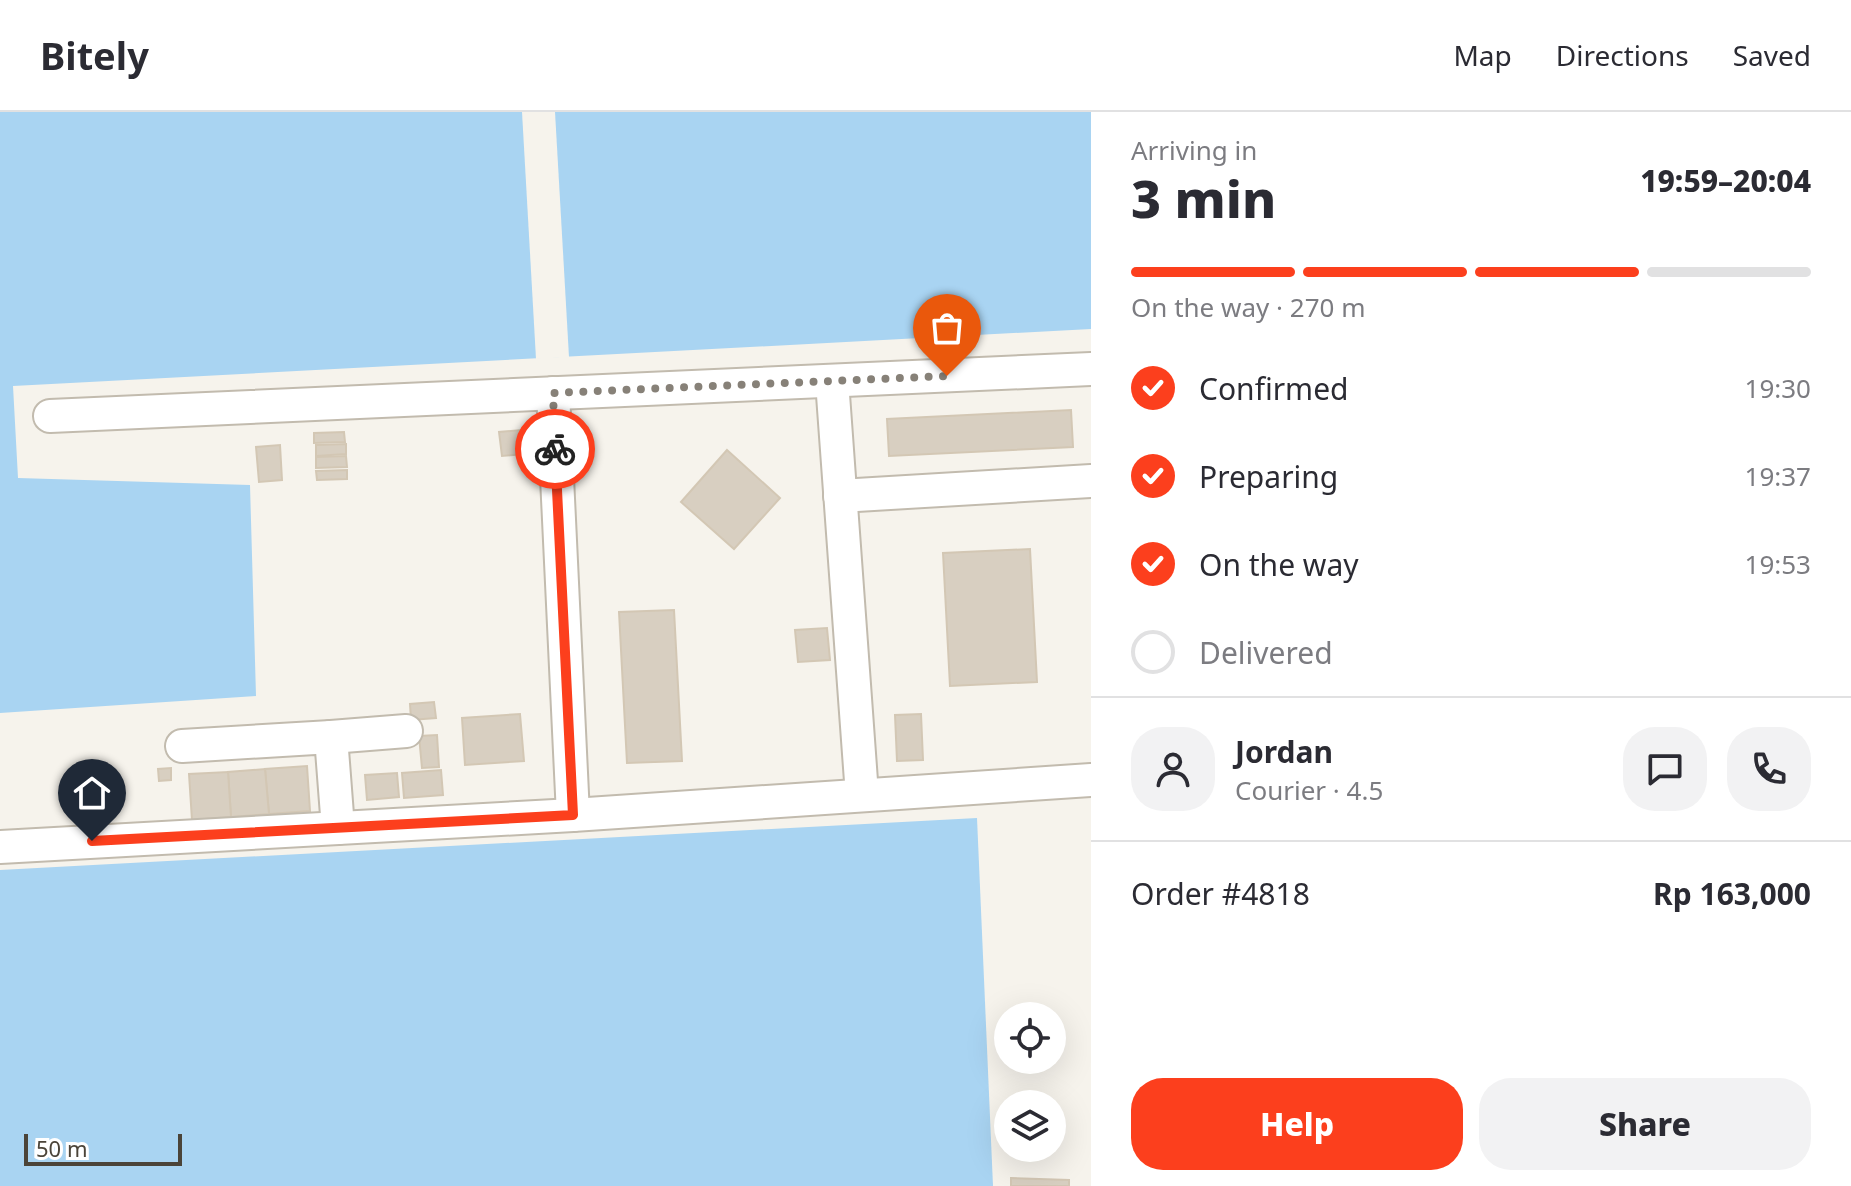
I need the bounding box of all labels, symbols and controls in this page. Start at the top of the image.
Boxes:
text: Bitely [40,29,149,81]
text: Map [1453,36,1512,74]
text: Directions [1556,36,1689,74]
text: Saved [1733,36,1811,74]
text: Arriving in [1131,132,1257,168]
text: 19:59–20:04 [1640,160,1811,201]
text: 3 min [1131,162,1276,233]
text: On the way · 270 m [1131,289,1365,325]
pin [913,294,981,376]
icon: bag [925,306,969,350]
icon: check [1131,366,1175,410]
text: Confirmed [1199,368,1349,409]
text: 19:30 [1745,370,1811,406]
courier [515,409,595,489]
icon: bike [533,427,577,471]
icon: check [1131,454,1175,498]
text: Preparing [1199,456,1338,497]
text: 19:37 [1745,458,1811,494]
icon: check [1131,542,1175,586]
text: On the way [1199,544,1359,585]
text: 19:53 [1745,546,1811,582]
text: Delivered [1199,632,1333,673]
button: person [1131,727,1215,811]
button: chat [1623,727,1707,811]
button: phone [1727,727,1811,811]
text: Jordan [1235,731,1333,772]
pin [58,759,126,841]
icon: home [70,771,114,815]
text: Courier · 4.5 [1235,772,1383,808]
text: Order #4818 [1131,873,1310,914]
text: Rp 163,000 [1653,873,1811,914]
map controls [994,1002,1066,1162]
button: locate [994,1002,1066,1074]
button: Help [1131,1078,1463,1170]
button: Share [1479,1078,1811,1170]
button: layers [994,1090,1066,1162]
scale bar [24,1130,182,1166]
text: 50 m [36,1133,87,1163]

